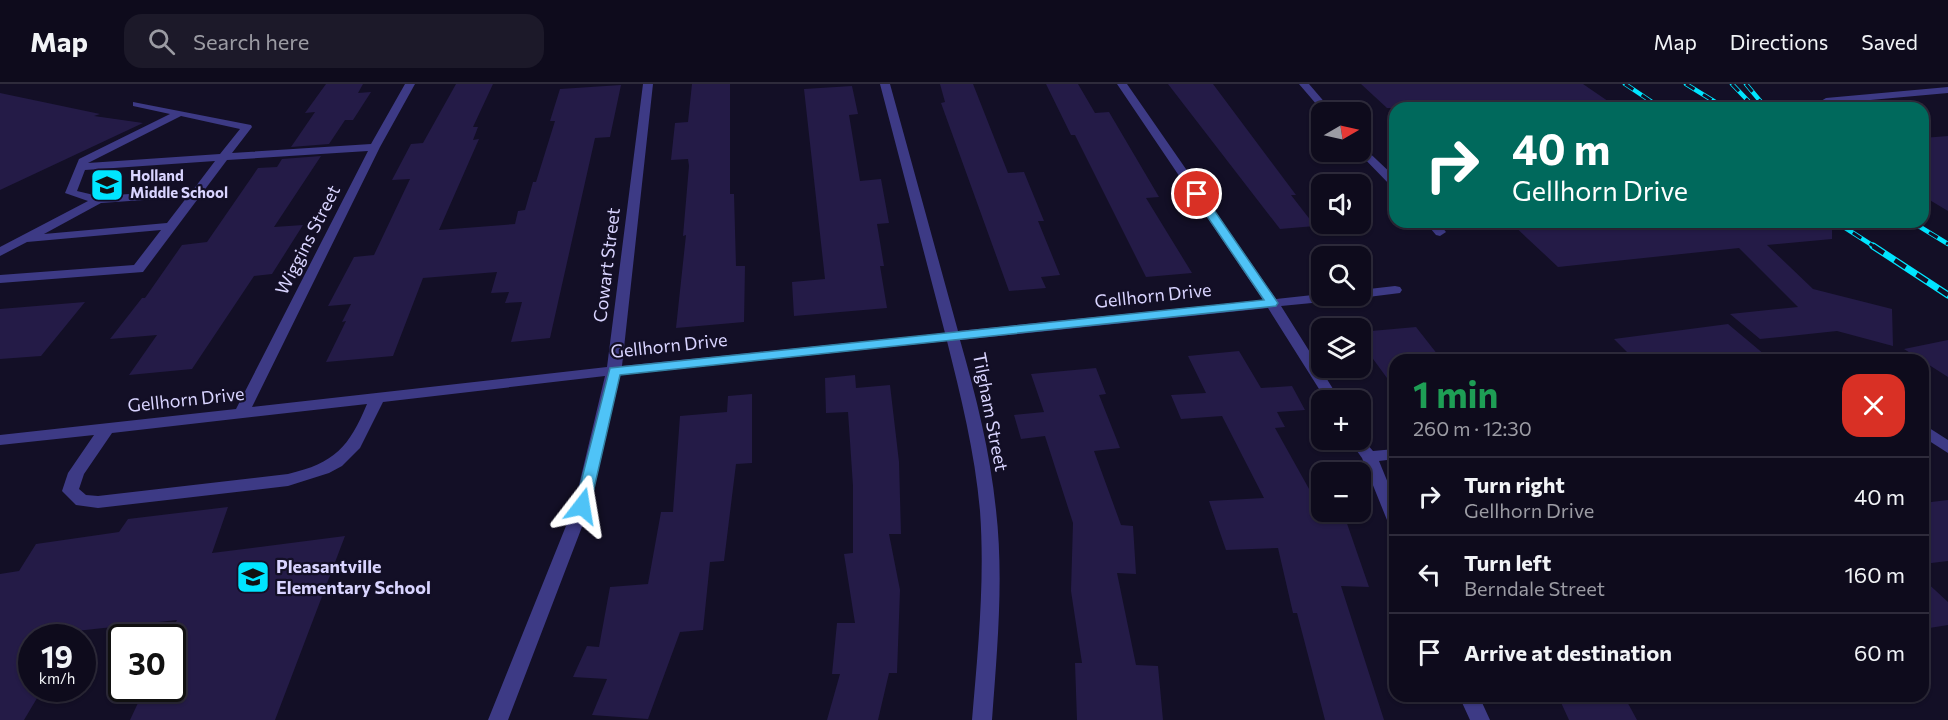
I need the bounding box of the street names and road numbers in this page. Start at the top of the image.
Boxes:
street label: Wiggins Street [270,181,344,298]
street label: Cowart Street [588,206,624,323]
street label: Gellhorn Drive [1093,278,1212,312]
street label: Gellhorn Drive [609,328,728,362]
street label: Tilgham Street [969,351,1013,473]
street label: Gellhorn Drive [126,382,245,416]

